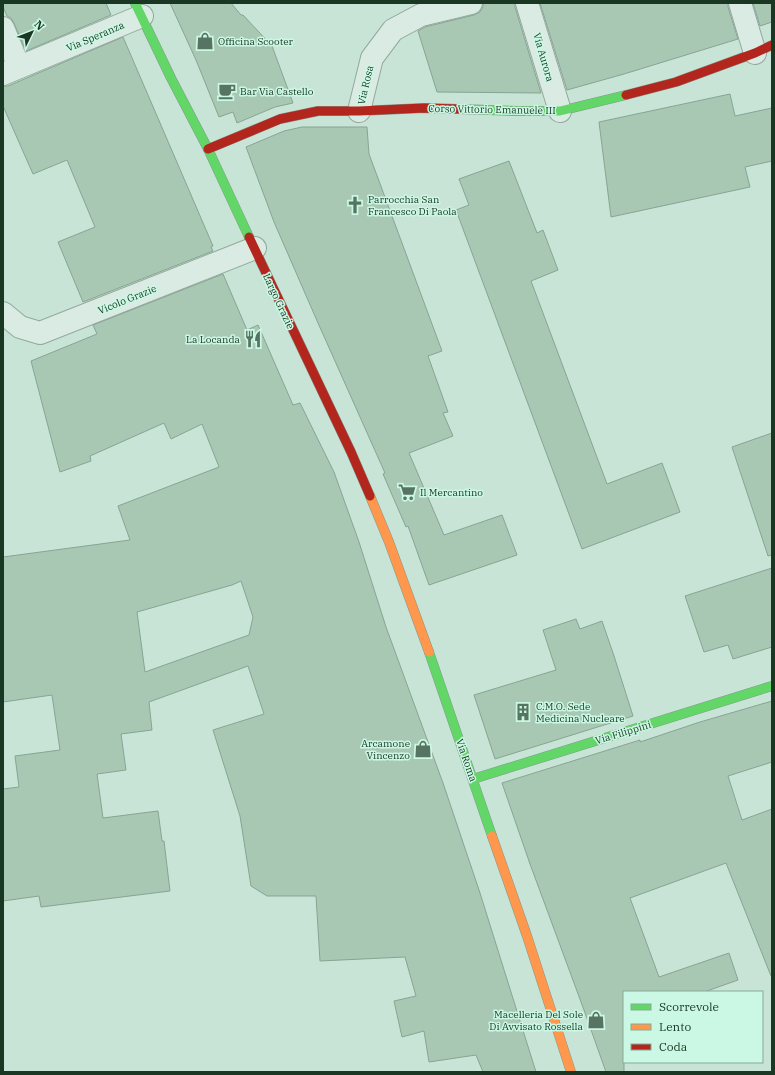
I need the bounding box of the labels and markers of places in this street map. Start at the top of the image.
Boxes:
shop icon: Officina Scooter [195,31,215,51]
place label: Officina Scooter [218,35,294,48]
cafe icon: Bar Via Castello [217,81,237,101]
place label: Bar Via Castello [240,85,314,98]
place label: Parrocchia San Francesco Di Paola [368,193,457,218]
church icon: Parrocchia San Francesco Di Paola [345,195,365,215]
restaurant icon: La Locanda [243,329,263,349]
place label: La Locanda [186,333,241,346]
supermarket icon: Il Mercantino [397,482,417,502]
place label: Il Mercantino [420,486,483,499]
place label: C.M.O. Sede Medicina Nucleare [536,700,625,725]
building icon: C.M.O. Sede Medicina Nucleare [513,702,533,722]
place label: Arcamone Vincenzo [361,737,410,762]
shop icon: Arcamone Vincenzo [413,739,433,759]
place label: Macelleria Del Sole Di Avvisato Rossella [489,1008,584,1033]
shop icon: Macelleria Del Sole Di Avvisato Rossella [586,1010,606,1030]

